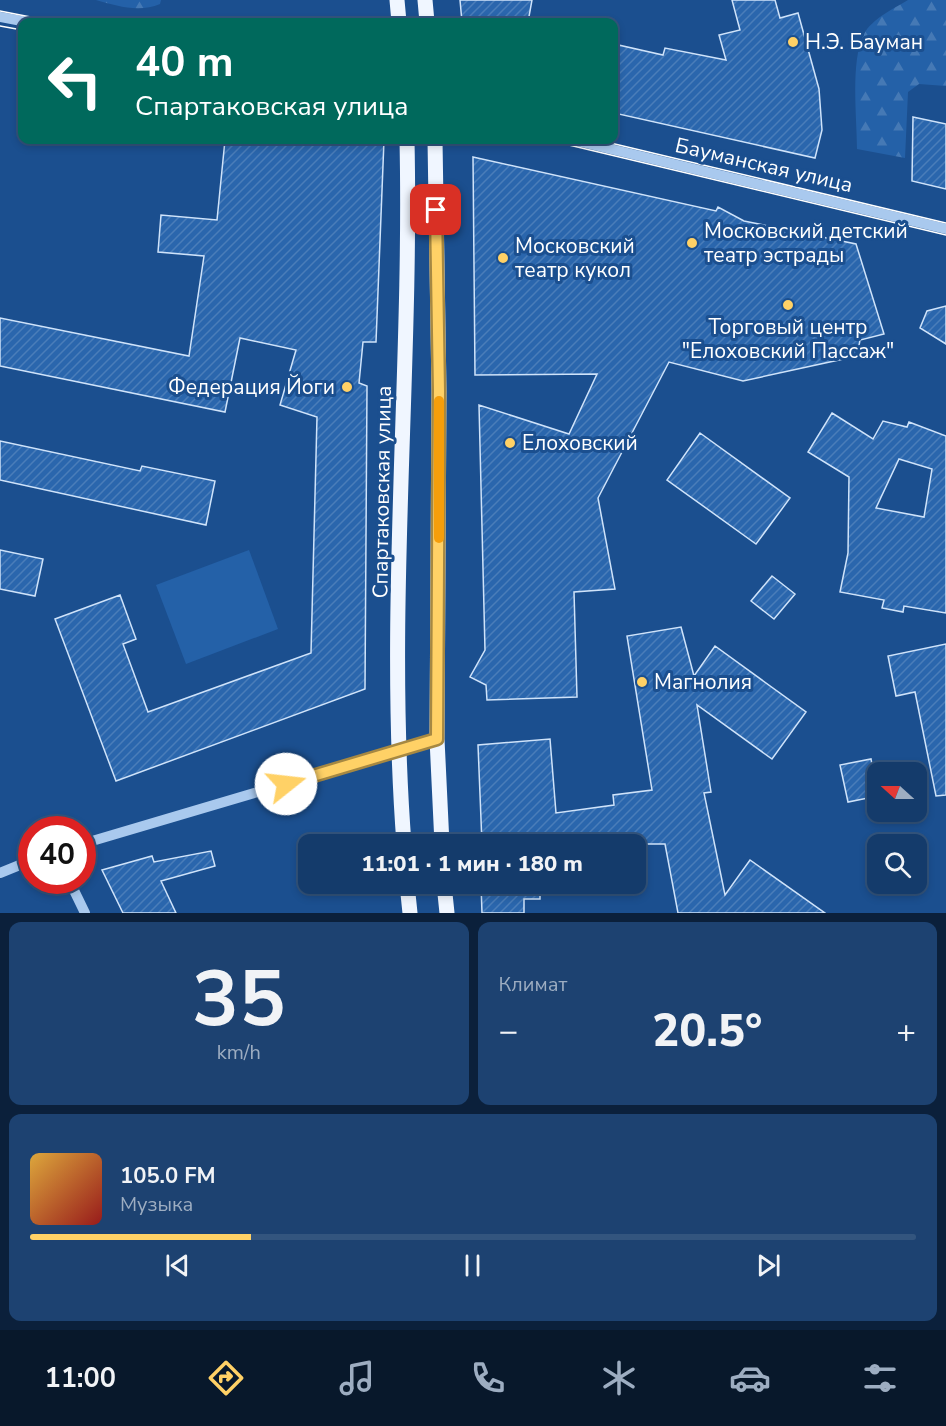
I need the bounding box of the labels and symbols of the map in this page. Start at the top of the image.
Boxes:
place label: Н.Э. Бауман [805,28,923,56]
marker: Н.Э. Бауман [786,35,800,49]
street label: Бауманская улица [673,131,855,199]
pin [410,184,461,235]
place label: Московский детский театр эстрады [704,217,908,269]
place label: Московский театр кукол [515,232,635,284]
marker: Московский детский театр эстрады [685,236,699,250]
marker: Московский театр кукол [496,251,510,265]
marker: Торговый центр "Елоховский Пассаж" [781,298,795,312]
place label: Торговый центр "Елоховский Пассаж" [682,313,894,365]
place label: Федерация Йоги [168,373,335,401]
marker: Федерация Йоги [340,380,354,394]
street label: Спартаковская улица [366,385,398,599]
place label: Елоховский [522,429,638,457]
marker: Елоховский [503,436,517,450]
place label: Магнолия [654,668,752,696]
marker: Магнолия [635,675,649,689]
position arrow [254,752,318,816]
north arrow [867,762,927,822]
speed limit sign: 40 [18,816,96,894]

